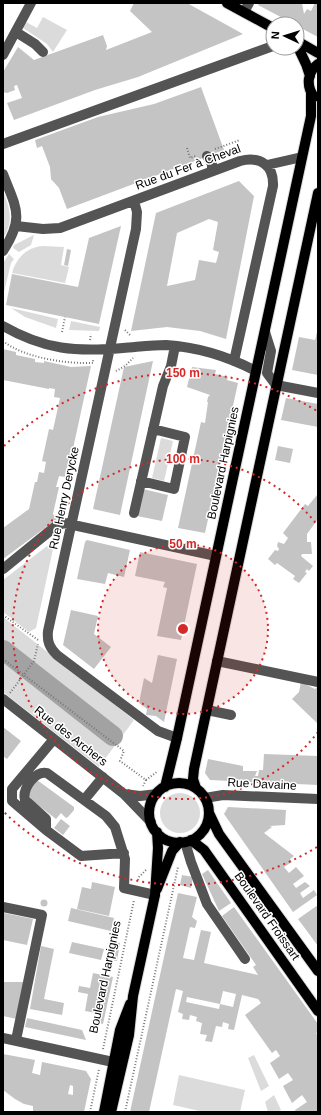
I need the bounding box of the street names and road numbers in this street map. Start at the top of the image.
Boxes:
street label: Rue du Fer à Cheval [134,141,242,193]
street label: Boulevard Harpignies [204,405,242,521]
street label: Rue Henry Derycke [46,445,82,551]
street label: Rue des Archers [32,703,110,769]
street label: Rue Davaine [227,775,297,793]
street label: Boulevard Froissart [231,869,303,963]
street label: Boulevard Harpignies [86,919,124,1035]

